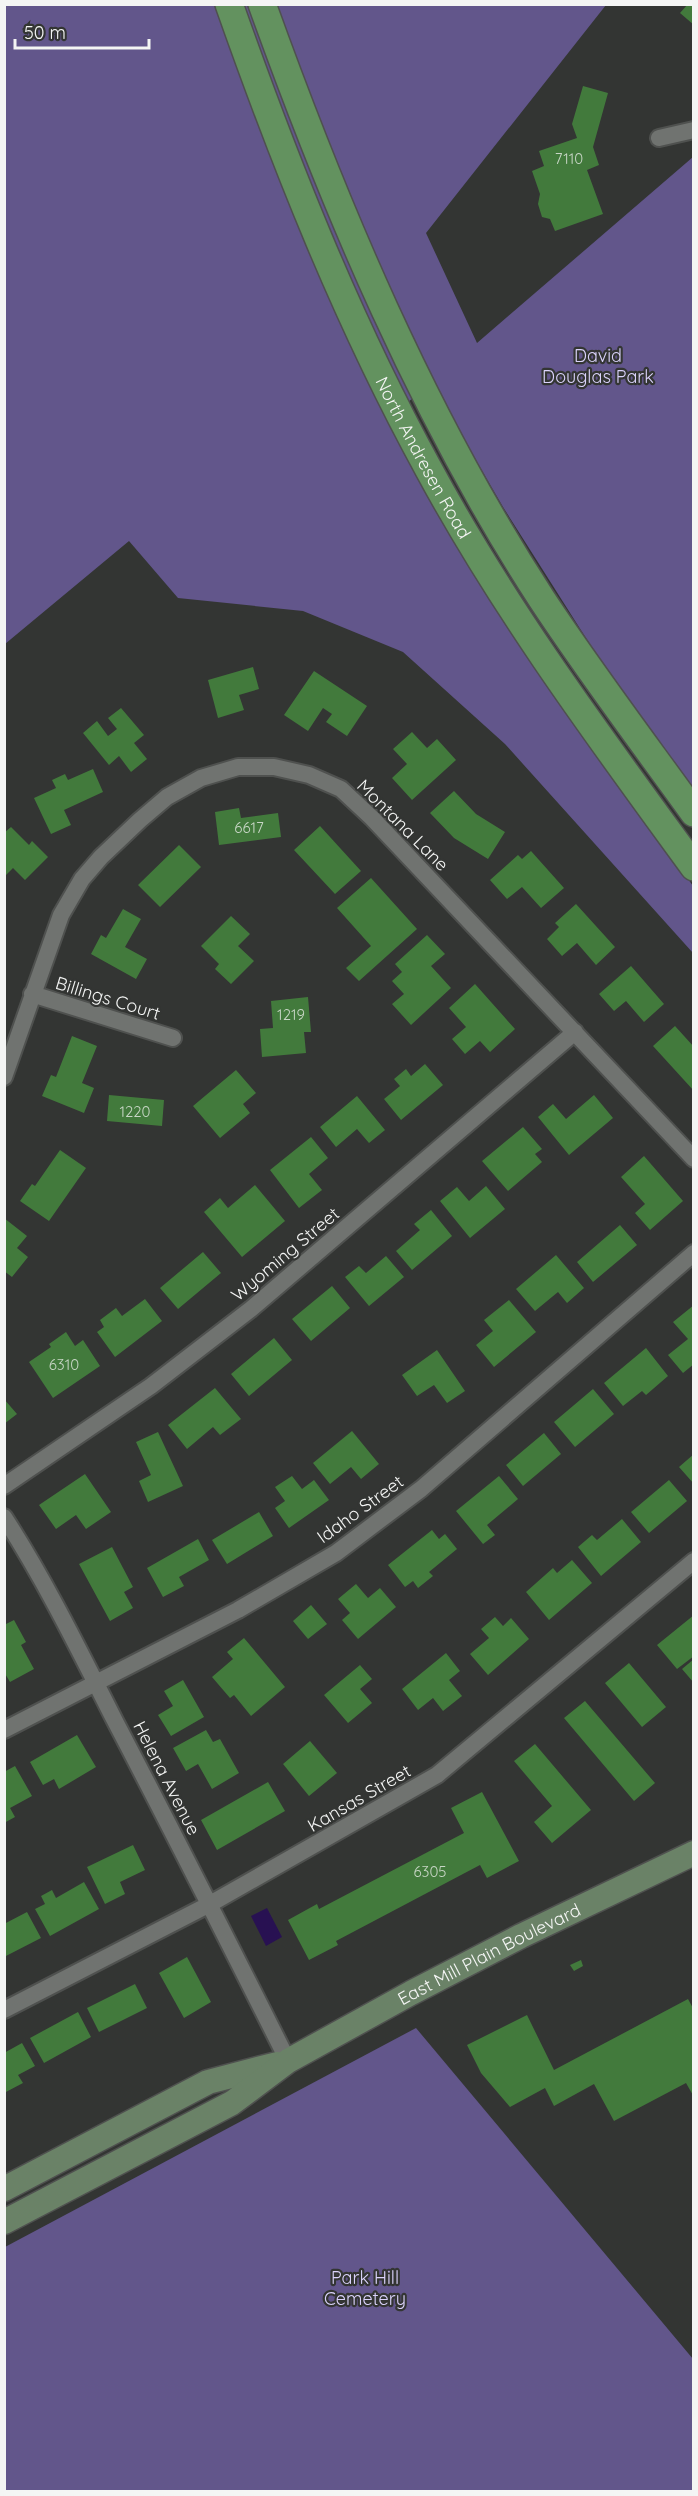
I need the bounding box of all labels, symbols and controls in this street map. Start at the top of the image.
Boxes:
scale bar [15,12,148,50]
text: 50 m [24,21,66,44]
house number: 7110 [555,149,583,168]
park label: David Douglas Park [542,344,654,388]
street label: North Andresen Road [371,373,477,542]
street label: Montana Lane [352,774,454,876]
house number: 6617 [234,818,264,837]
street label: Billings Court [53,971,163,1025]
house number: 1219 [277,1005,305,1024]
house number: 1220 [119,1102,151,1121]
street label: Wyoming Street [226,1202,344,1306]
house number: 6310 [49,1355,79,1374]
street label: Idaho Street [312,1470,408,1548]
street label: Helena Avenue [128,1717,206,1839]
street label: Kansas Street [303,1759,415,1837]
house number: 6305 [413,1862,447,1881]
street label: East Mill Plain Boulevard [393,1898,584,2010]
park label: Park Hill Cemetery [324,2266,406,2310]

